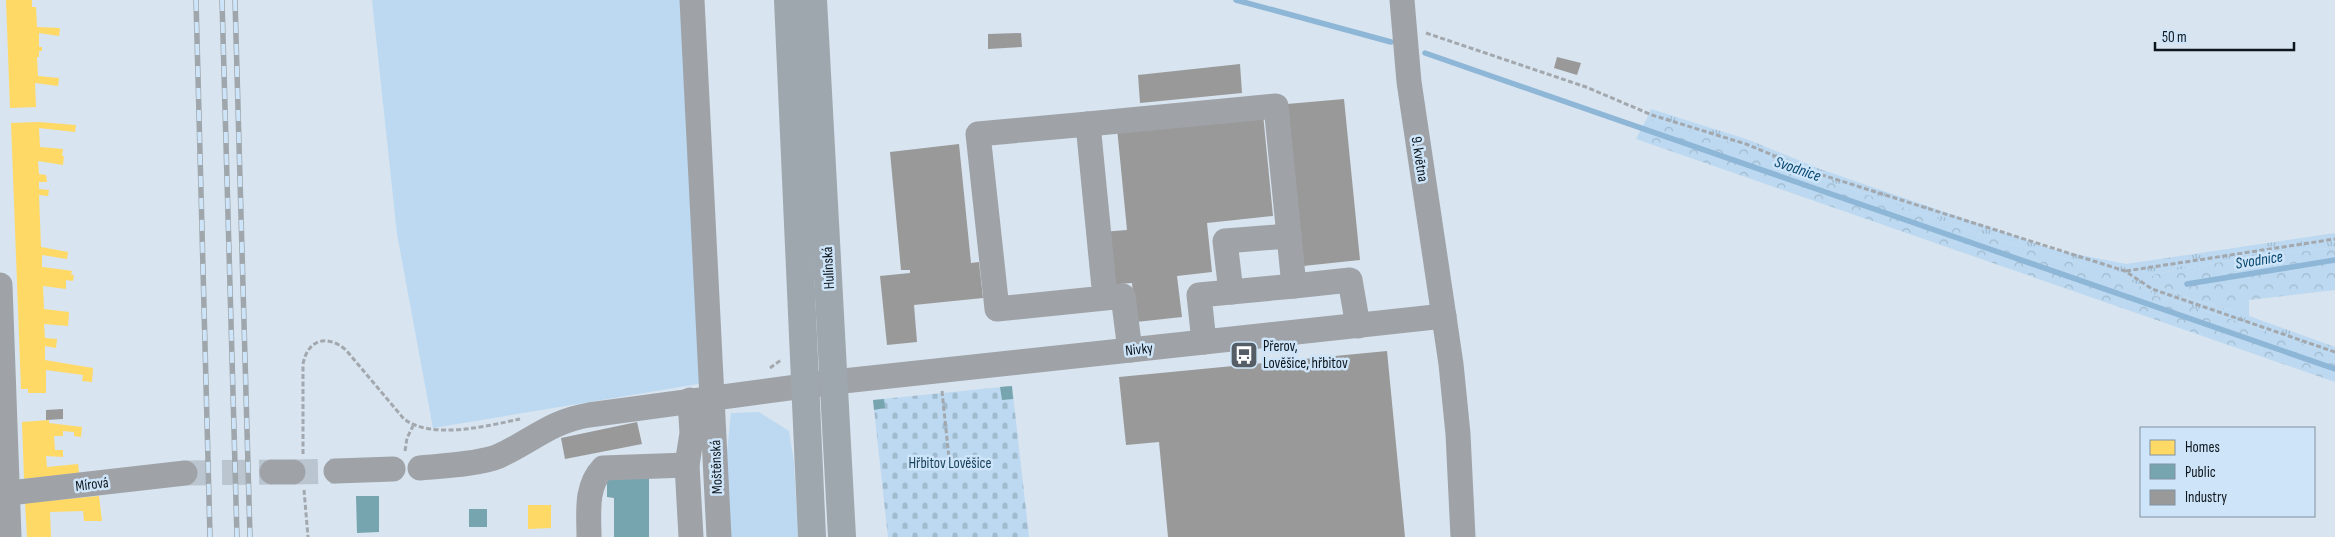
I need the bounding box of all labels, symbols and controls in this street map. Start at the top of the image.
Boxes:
scale bar [2155,20,2294,52]
text: 50 m [2162,28,2187,47]
street label: 9. května [1407,135,1432,183]
water label: Svodnice [1772,153,1823,186]
street label: Hulínská [818,246,839,290]
water label: Svodnice [2234,247,2284,274]
place label: Přerov, Lověšice, hřbitov [1263,337,1348,373]
street label: Nivky [1124,339,1154,360]
bus stop icon: Přerov, Lověšice, hřbitov [1229,340,1259,370]
legend [2140,427,2315,517]
text: Homes [2185,438,2220,457]
street label: Moštěnská [706,439,727,494]
park label: Hřbitov Lověšice [908,454,992,473]
text: Public [2185,463,2216,482]
street label: Mírová [74,473,110,496]
text: Industry [2185,488,2227,507]

